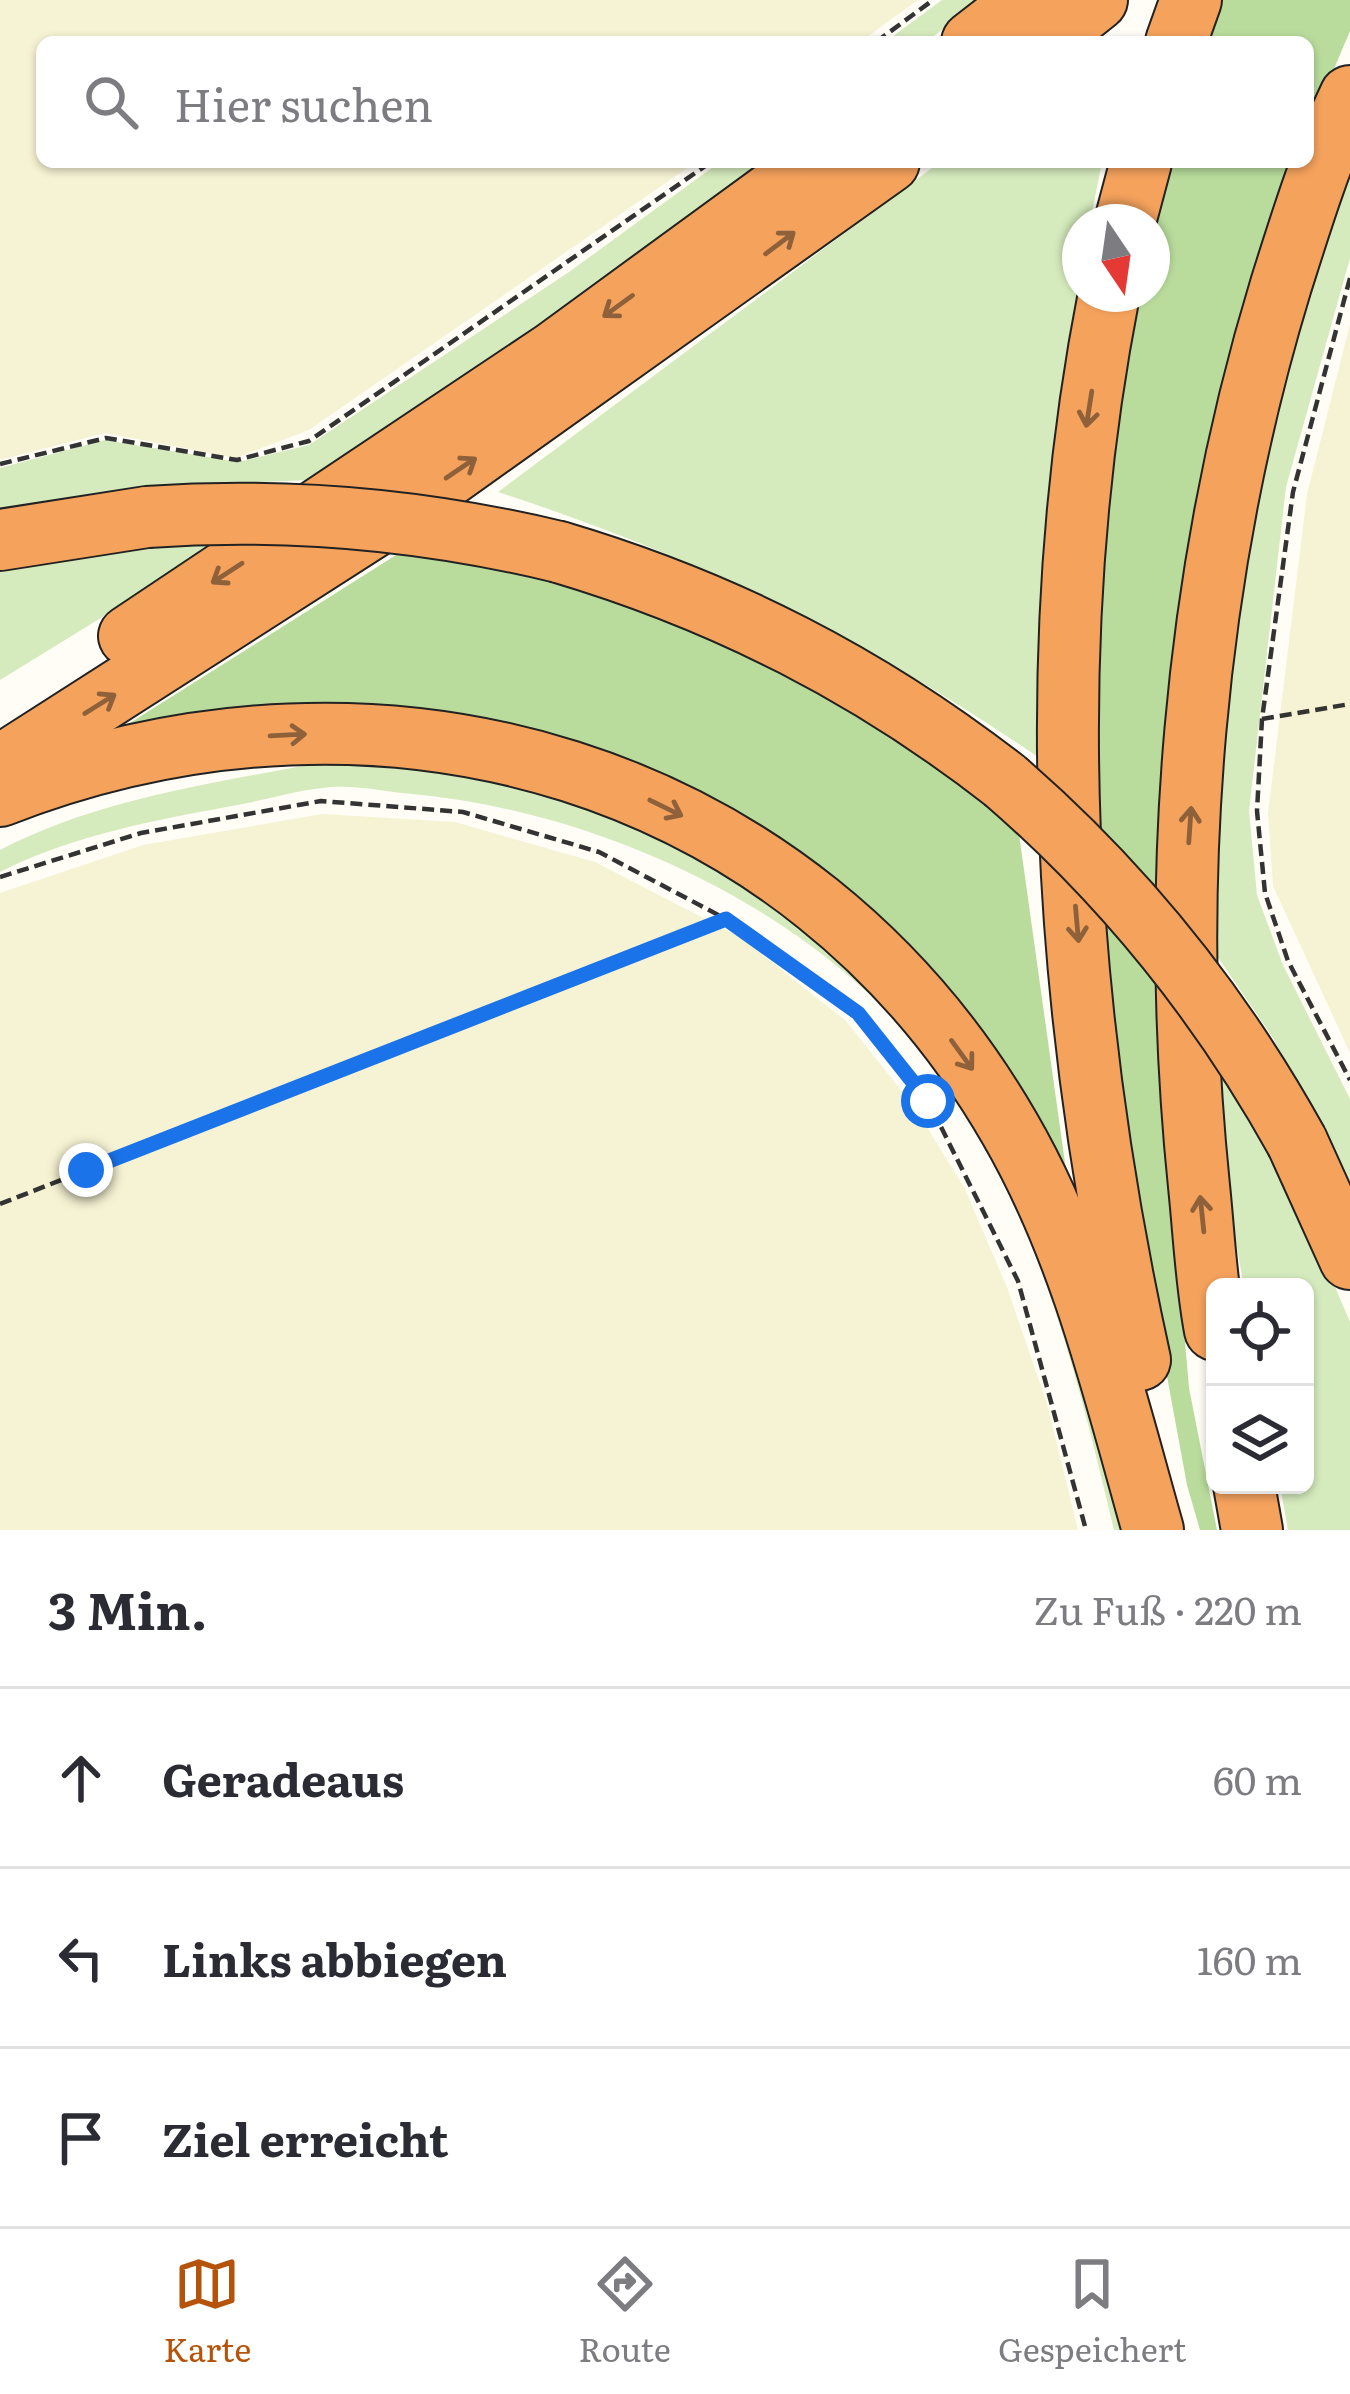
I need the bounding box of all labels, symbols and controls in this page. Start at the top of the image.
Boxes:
search box [36,36,1314,168]
icon: search [78,69,144,135]
text: Hier suchen [174,69,433,136]
north arrow [1062,204,1170,312]
one-way arrow [763,231,796,257]
one-way arrow [603,293,636,318]
one-way arrow [1077,389,1100,428]
one-way arrow [444,456,478,481]
one-way arrow [211,561,245,586]
one-way arrow [82,692,116,716]
one-way arrow [268,723,307,746]
one-way arrow [648,797,683,820]
one-way arrow [1179,806,1202,845]
one-way arrow [1066,904,1089,943]
one-way arrow [948,1038,974,1071]
route start [901,1074,955,1128]
route end [59,1143,113,1197]
one-way arrow [1190,1195,1213,1234]
map controls [1206,1278,1314,1494]
button: locate [1206,1278,1314,1386]
button: layers [1206,1386,1314,1494]
text: 3 Min. [48,1570,208,1646]
text: Zu Fuß · 220 m [1034,1579,1302,1637]
text: Geradeaus [162,1744,404,1811]
icon: ahead [48,1745,114,1811]
text: 60 m [1213,1749,1302,1807]
text: Links abbiegen [162,1924,507,1991]
icon: left [48,1925,114,1991]
text: 160 m [1197,1929,1302,1987]
text: Ziel erreicht [162,2104,448,2171]
icon: arrive [48,2105,114,2171]
tab: Karte [164,2251,251,2372]
tab: Route [578,2251,671,2372]
tab: Gespeichert [998,2251,1186,2372]

